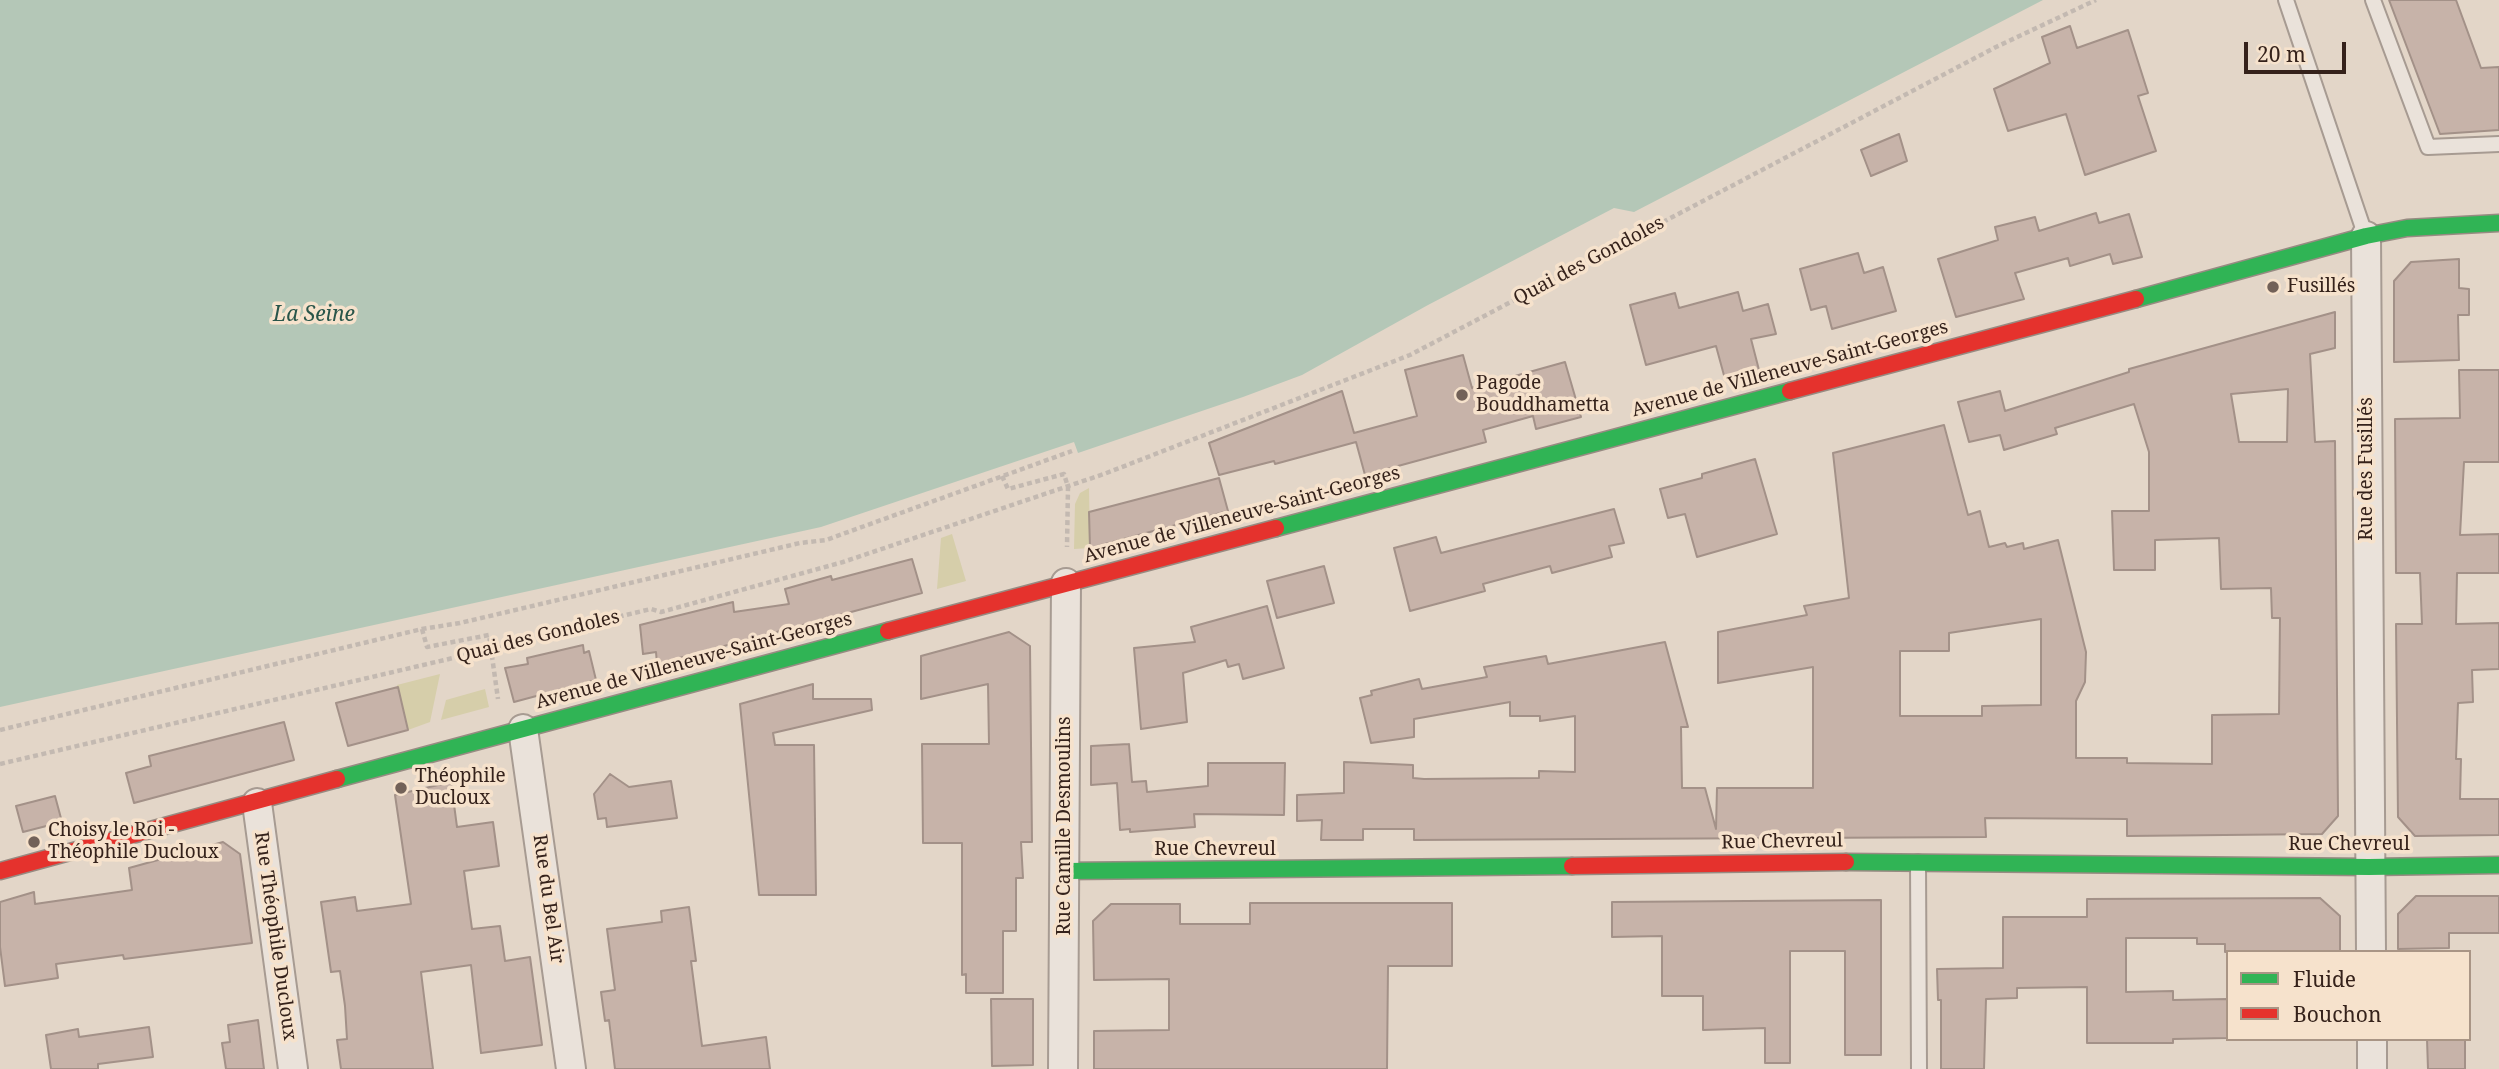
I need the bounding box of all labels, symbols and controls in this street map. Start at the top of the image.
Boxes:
scale bar [2247,28,2348,72]
text: 20 m [2257,40,2306,68]
street label: Quai des Gondoles [1510,212,1668,310]
place label: Fusillés [2287,276,2355,298]
marker: Fusillés [2265,279,2281,295]
water label: La Seine [273,302,355,328]
street label: Avenue de Villeneuve-Saint-Georges [1629,316,1951,422]
place label: Pagode Bouddhametta [1476,373,1610,417]
marker: Pagode Bouddhametta [1454,387,1470,403]
street label: Rue des Fusillés [2356,397,2378,541]
street label: Avenue de Villeneuve-Saint-Georges [1081,462,1403,568]
street label: Quai des Gondoles [454,606,622,668]
street label: Avenue de Villeneuve-Saint-Georges [533,608,855,714]
street label: Rue Camille Desmoulins [1054,716,1076,936]
place label: Théophile Ducloux [415,766,506,810]
marker: Théophile Ducloux [393,780,409,796]
place label: Choisy le Roi - Théophile Ducloux [48,820,219,864]
street label: Rue Théophile Ducloux [249,830,301,1042]
street label: Rue Chevreul [1721,830,1843,854]
street label: Rue du Bel Air [528,833,568,965]
marker: Choisy le Roi - Théophile Ducloux [26,834,42,850]
street label: Rue Chevreul [2288,834,2410,856]
street label: Rue Chevreul [1154,839,1276,861]
legend [2226,950,2471,1041]
text: Fluide [2293,965,2356,993]
text: Bouchon [2293,1000,2382,1028]

